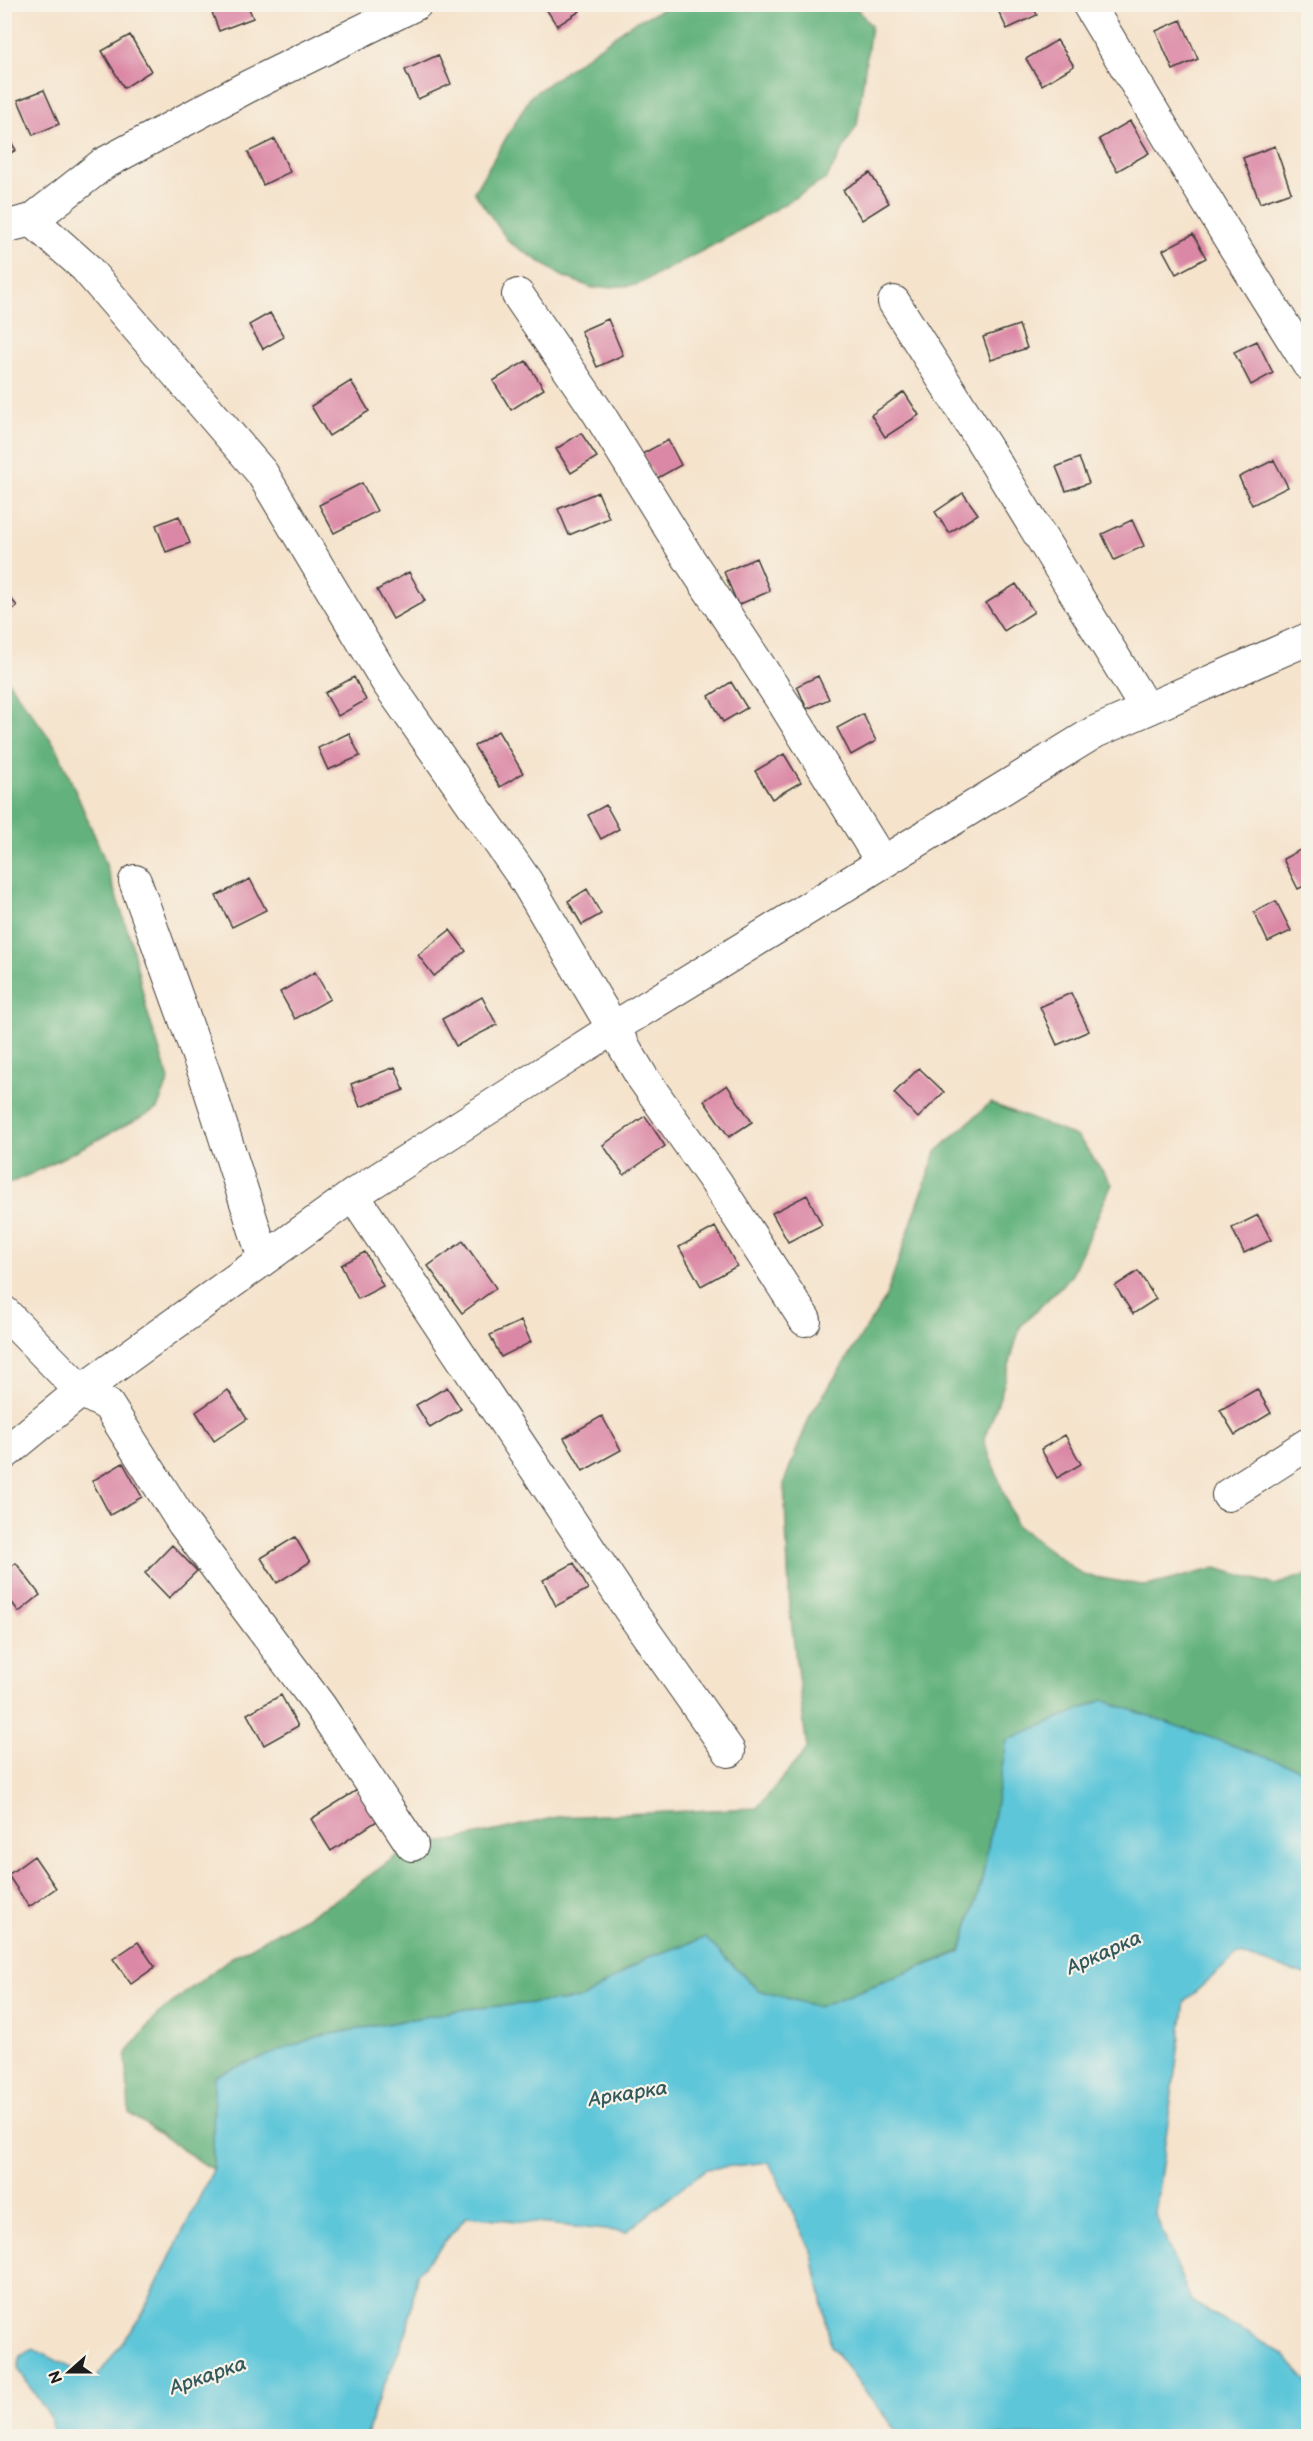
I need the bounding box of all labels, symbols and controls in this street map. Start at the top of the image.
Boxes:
water label: Аркарка [1062,1926,1145,1981]
water label: Аркарка [586,2076,669,2112]
north arrow [39,2342,99,2402]
water label: Аркарка [165,2352,250,2401]
text: N [45,2368,67,2386]

